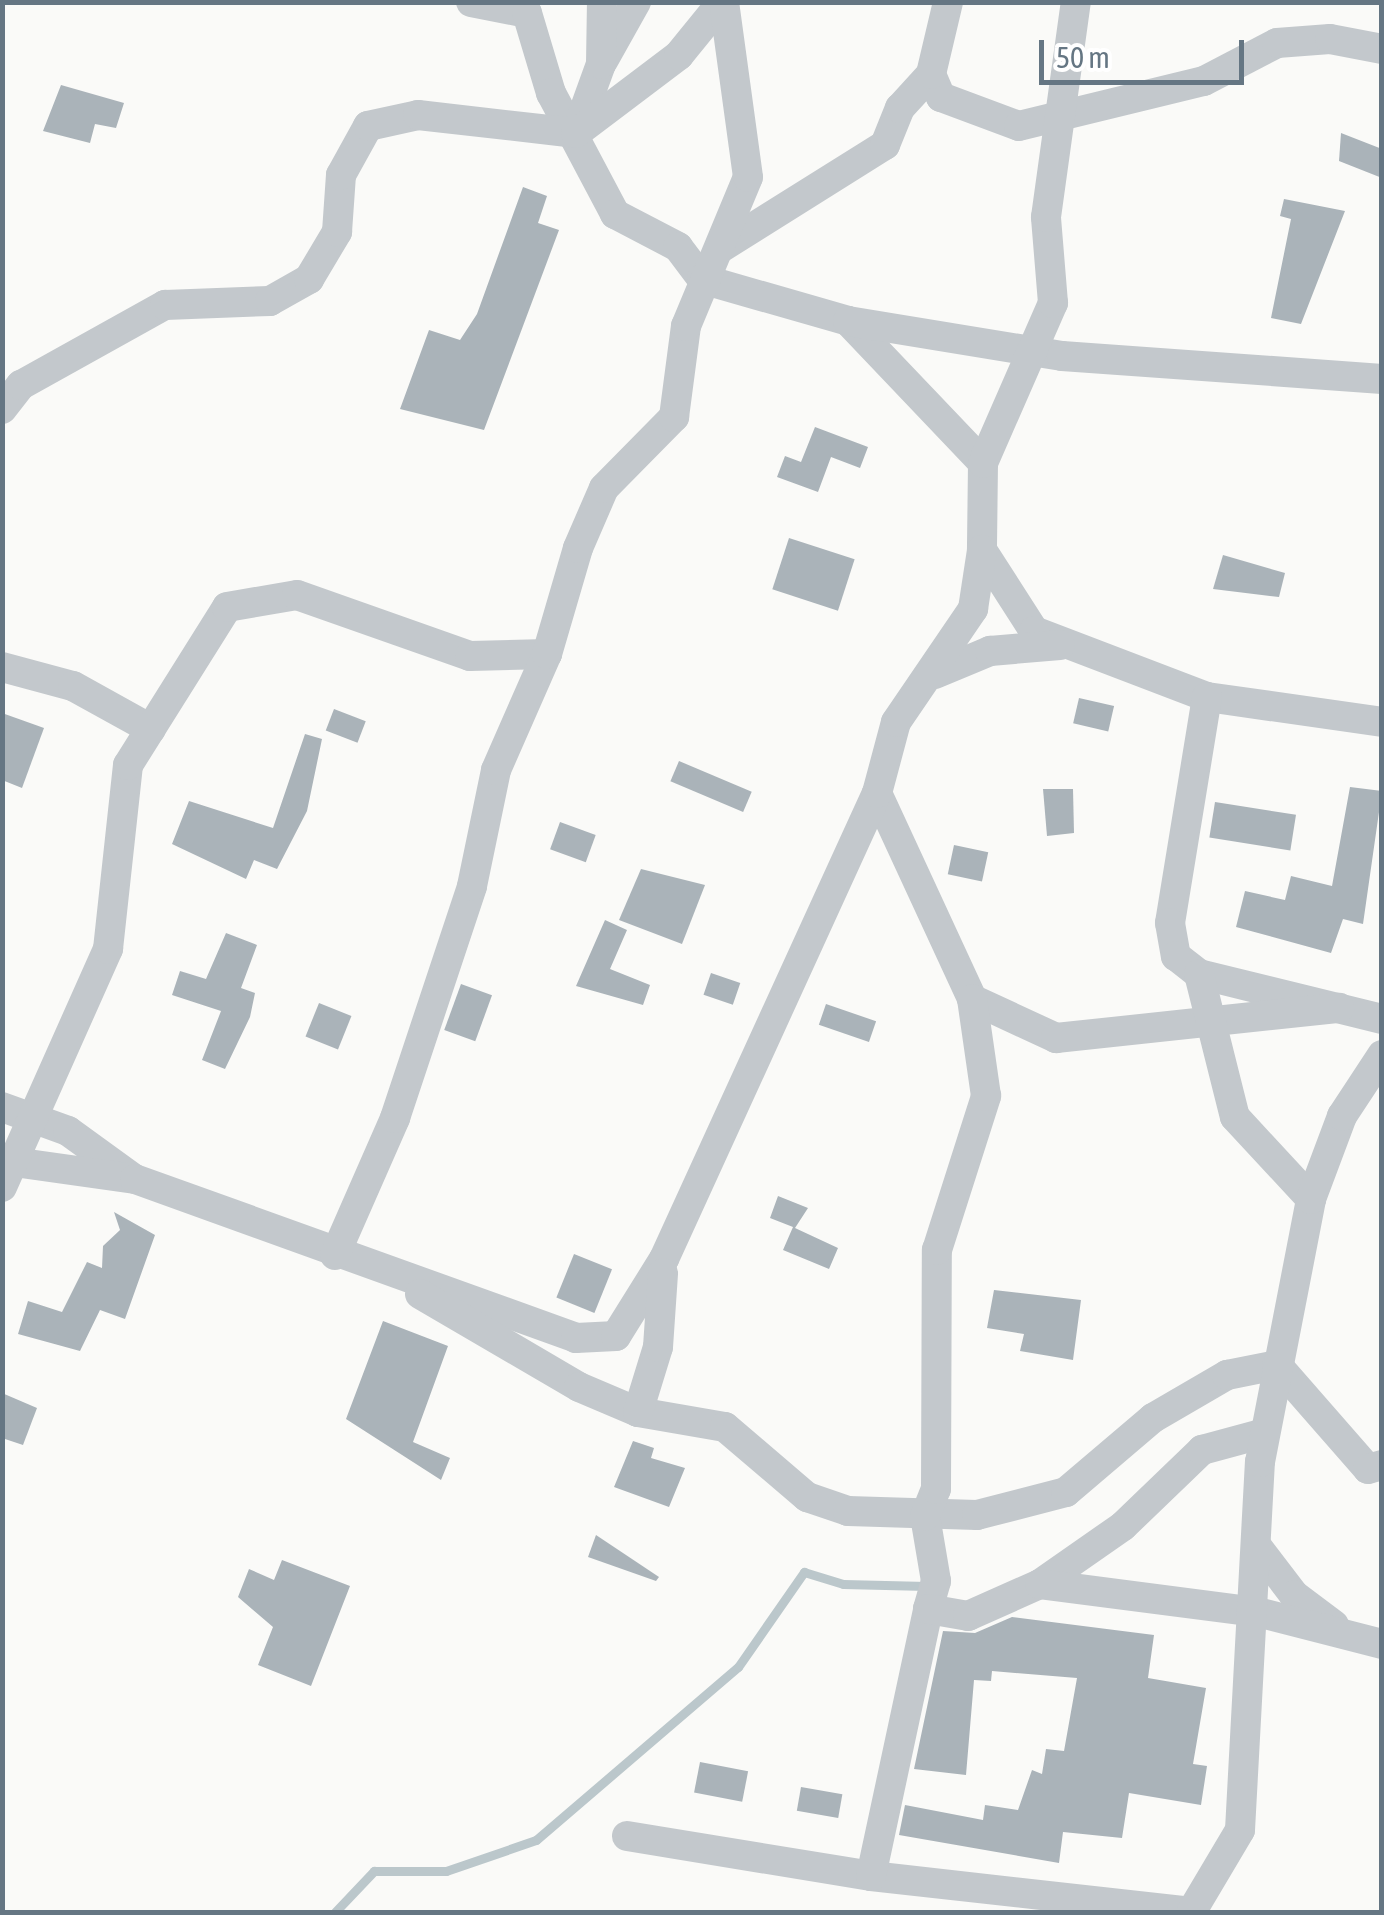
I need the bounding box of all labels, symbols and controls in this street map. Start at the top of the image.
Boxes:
scale bar [1044,20,1249,82]
text: 50 m [1056,40,1110,74]

